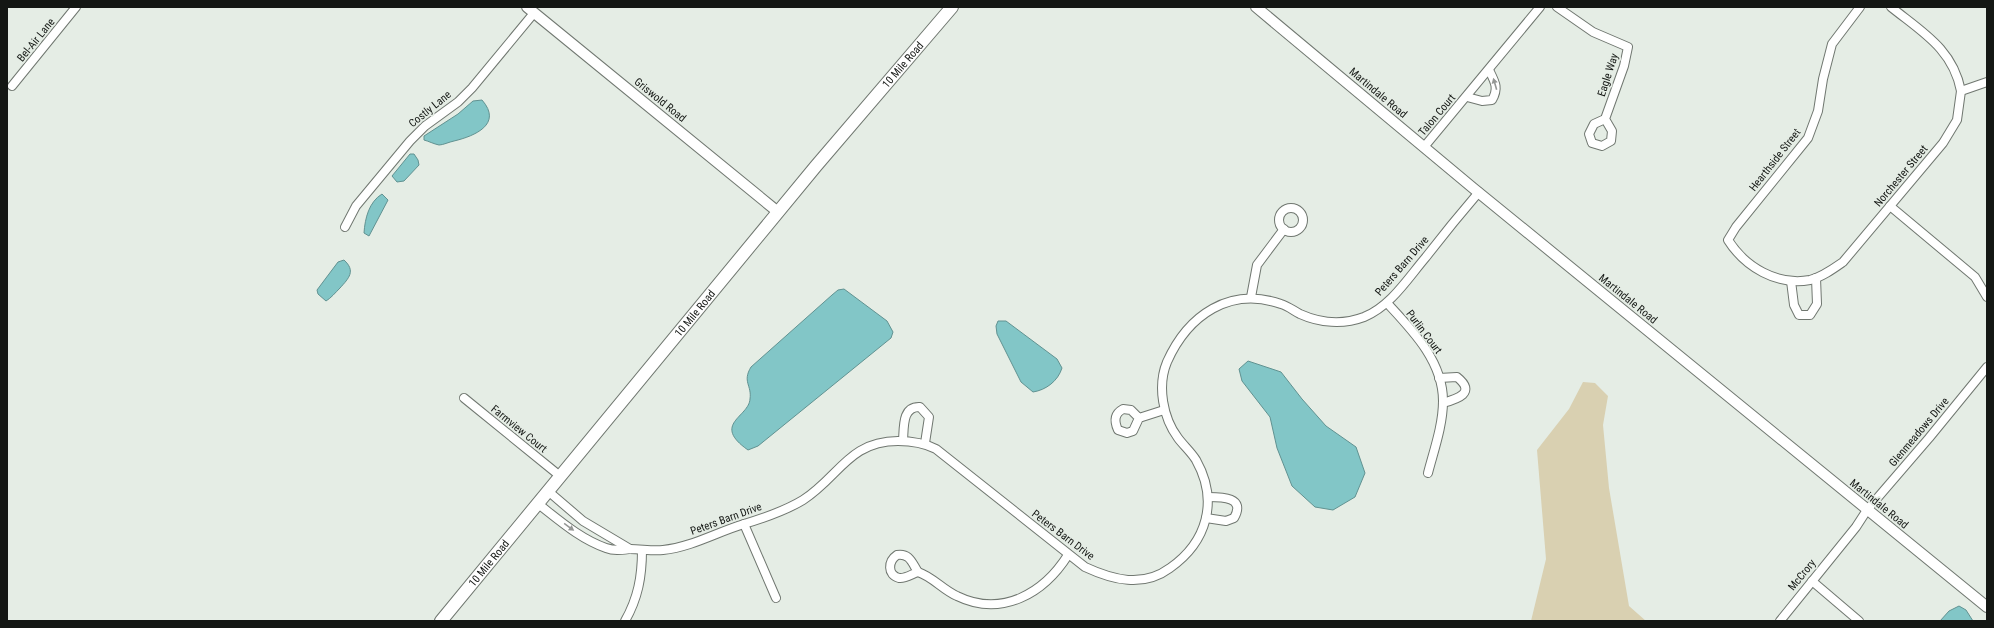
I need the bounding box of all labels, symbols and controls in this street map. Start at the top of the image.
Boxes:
street label: Bel-Air Lane [15,16,57,64]
street label: 10 Mile Road [879,39,926,90]
street label: Eagle Way [1595,52,1621,98]
street label: Martindale Road [1347,65,1409,121]
street label: Griswold Road [632,75,688,125]
one-way arrow [1491,78,1497,90]
street label: Costly Lane [406,88,454,130]
street label: Talon Court [1416,92,1458,138]
street label: Hearthside Street [1747,126,1803,194]
street label: Norchester Street [1872,143,1930,209]
street label: Peters Barn Drive [1373,233,1431,299]
street label: Martindale Road [1596,272,1660,326]
street label: 10 Mile Road [672,287,718,339]
street label: Purlin Court [1403,307,1445,357]
street label: Glenmeadows Drive [1886,395,1952,469]
street label: Farmview Court [488,403,550,455]
street label: Martindale Road [1847,477,1911,531]
street label: Peters Barn Drive [689,500,763,538]
street label: Peters Barn Drive [1029,507,1097,563]
one-way arrow [563,523,574,531]
street label: 10 Mile Road [466,537,512,589]
street label: McCrory [1785,556,1819,593]

